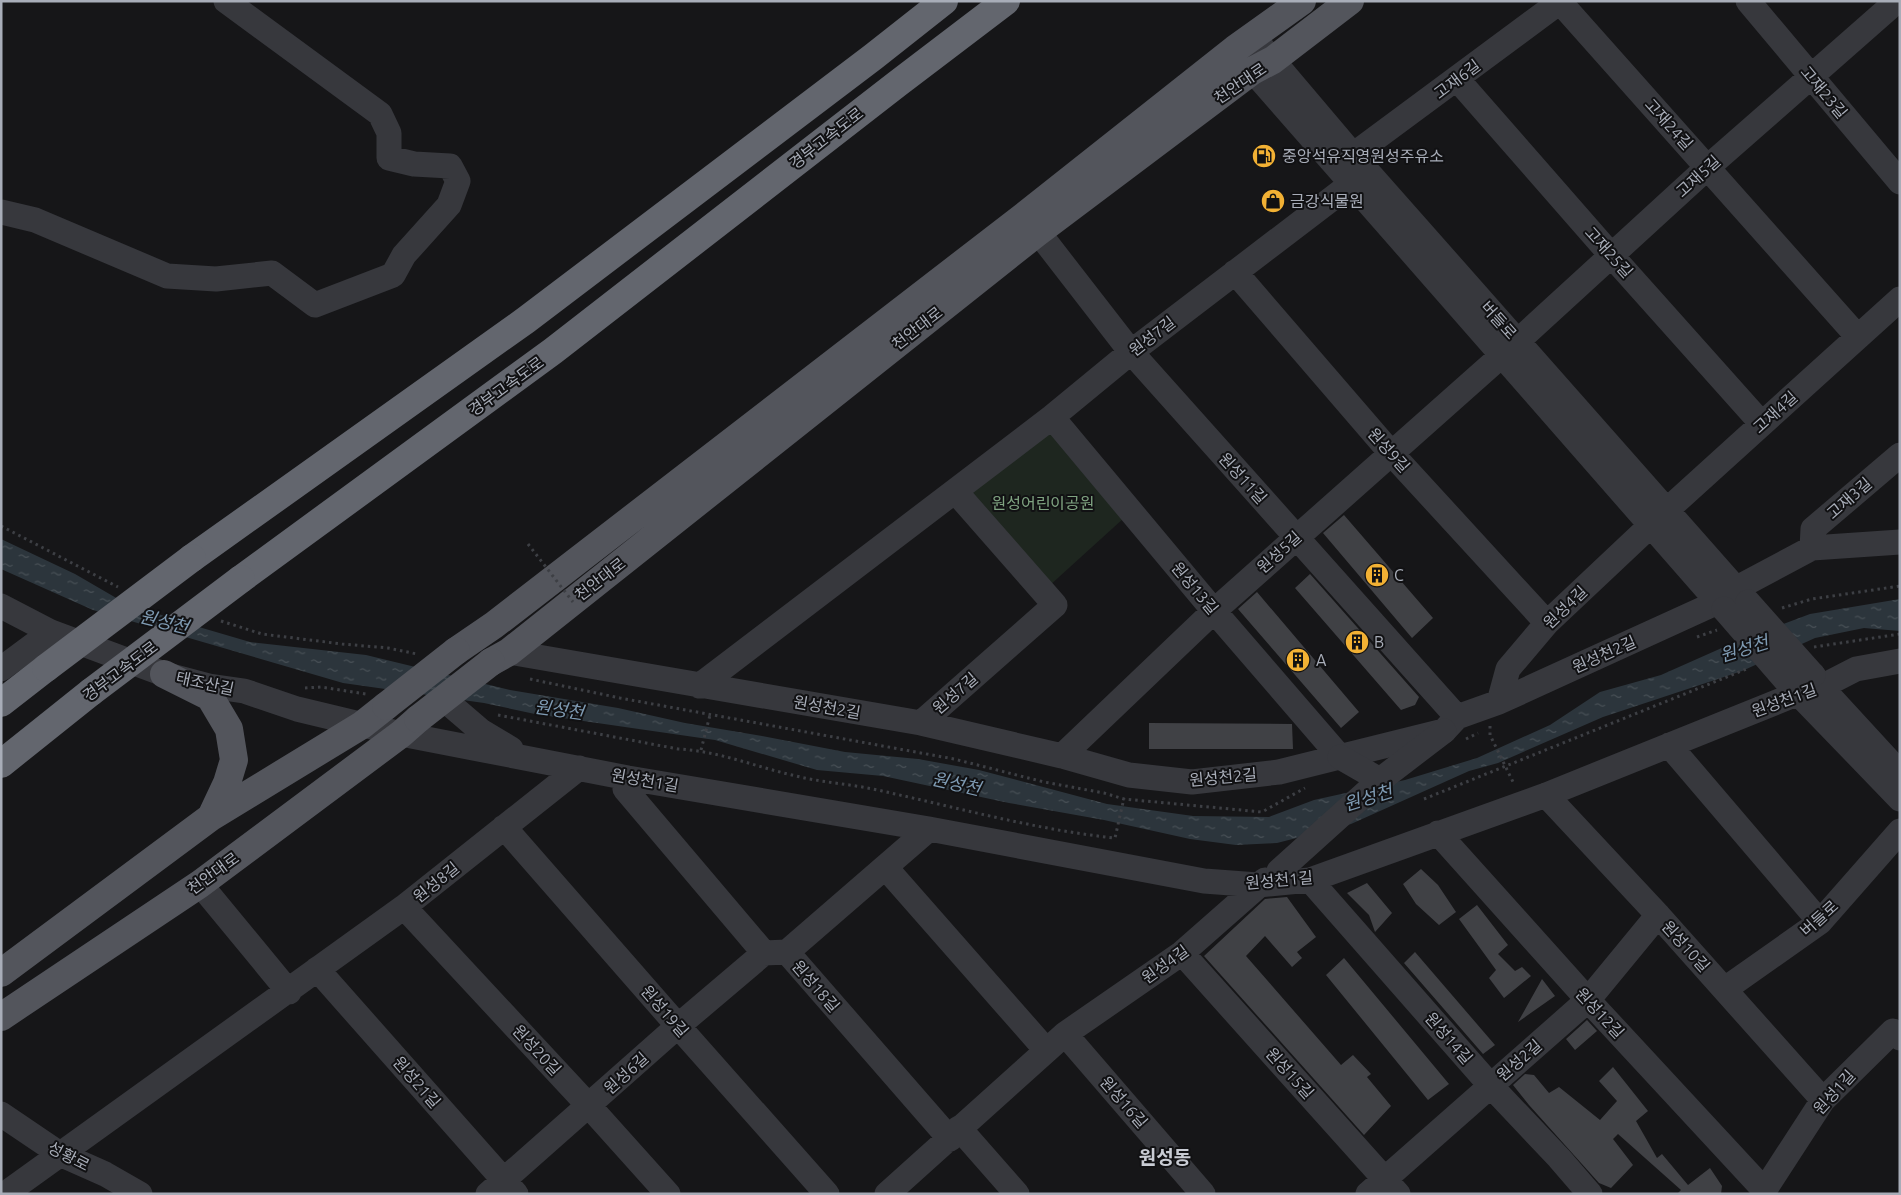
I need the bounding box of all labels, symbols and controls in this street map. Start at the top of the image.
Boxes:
street label: 고재6길 [1430,56,1484,102]
street label: 천안대로 [1211,59,1270,107]
street label: 고재23길 [1797,62,1851,122]
street label: 고재24길 [1641,95,1697,153]
street label: 경부고속도로 [786,104,867,172]
fuel station icon: 중앙석유직영원성주유소 [1251,143,1277,169]
place label: 중앙석유직영원성주유소 [1282,147,1444,165]
street label: 고재5길 [1672,152,1724,200]
shop icon: 금강식물원 [1260,188,1286,214]
place label: 금강식물원 [1290,192,1364,210]
street label: 고재25길 [1581,223,1637,281]
street label: 버들로 [1478,298,1521,343]
street label: 천안대로 [888,303,946,353]
street label: 원성7길 [1126,313,1178,359]
street label: 경부고속도로 [465,353,547,419]
street label: 고재4길 [1749,388,1801,436]
street label: 원성9길 [1365,424,1413,476]
street label: 원성11길 [1215,449,1271,507]
street label: 고재3길 [1823,474,1875,522]
park label: 원성어린이공원 [991,494,1095,512]
street label: 원성5길 [1253,528,1305,576]
street label: 천안대로 [571,554,629,604]
street label: 원성13길 [1168,558,1222,618]
building icon: C [1364,562,1390,588]
place label: C [1394,566,1404,584]
street label: 원성4길 [1540,582,1590,632]
water label: 원성천 [138,605,193,637]
building icon: B [1344,629,1370,655]
water label: 원성천 [1717,631,1773,665]
street label: 원성천2길 [1569,632,1639,676]
place label: B [1374,633,1384,651]
street label: 경부고속도로 [79,637,161,705]
building icon: A [1285,647,1311,673]
place label: A [1316,651,1327,669]
street label: 태조산길 [174,668,236,698]
street label: 원성7길 [929,669,981,717]
street label: 원성천1길 [1749,680,1819,720]
street label: 원성천2길 [792,692,862,722]
water label: 원성천 [533,696,588,723]
street label: 원성천1길 [610,765,680,795]
street label: 원성천2길 [1188,765,1258,789]
water label: 원성천 [930,768,985,799]
water label: 원성천 [1341,780,1397,814]
street label: 천안대로 [184,848,242,898]
street label: 원성8길 [410,858,462,906]
street label: 원성천1길 [1244,868,1314,892]
street label: 버들로 [1797,896,1842,939]
street label: 원성10길 [1658,917,1714,975]
street label: 원성4길 [1138,941,1192,987]
street label: 원성18길 [789,957,843,1015]
street label: 원성19길 [638,982,692,1040]
street label: 원성12길 [1572,984,1628,1042]
street label: 원성14길 [1422,1009,1476,1067]
street label: 원성20길 [509,1021,565,1079]
street label: 원성2길 [1493,1036,1545,1084]
street label: 원성15길 [1262,1044,1318,1102]
street label: 원성6길 [600,1049,652,1097]
street label: 원성21길 [390,1053,444,1111]
street label: 원성1길 [1810,1066,1858,1118]
street label: 원성16길 [1097,1073,1151,1131]
street label: 성황로 [45,1138,93,1174]
district label: 원성동 [1139,1146,1191,1168]

